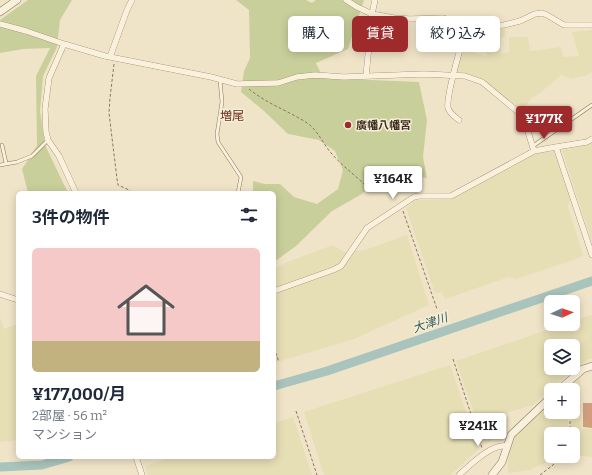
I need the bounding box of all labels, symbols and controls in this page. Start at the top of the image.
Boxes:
chip: 購入 [288,16,344,52]
chip: 賃貸 [352,16,408,52]
chip: 絞り込み [416,16,500,52]
pin: ¥177K [516,106,572,140]
district label: 増尾 [220,109,244,123]
text: ¥177K [525,111,563,126]
place label: 廣幡八幡宮 [356,119,411,132]
marker: 廣幡八幡宮 [343,120,353,130]
pin: ¥164K [365,166,421,200]
text: ¥164K [373,171,413,186]
icon: filters [238,204,260,226]
text: 3件の物件 [32,207,110,228]
icon: home [110,274,182,346]
north arrow [544,295,580,331]
map controls [544,295,580,463]
water label: 大津川 [411,310,451,335]
button: layers [544,339,580,375]
button: + [544,383,580,419]
text: ¥177,000/月 [32,384,126,405]
text: 2部屋 · 56 m² [32,408,107,423]
pin: ¥241K [450,413,506,447]
text: ¥241K [458,418,498,433]
text: マンション [32,427,97,442]
button: − [544,427,580,463]

